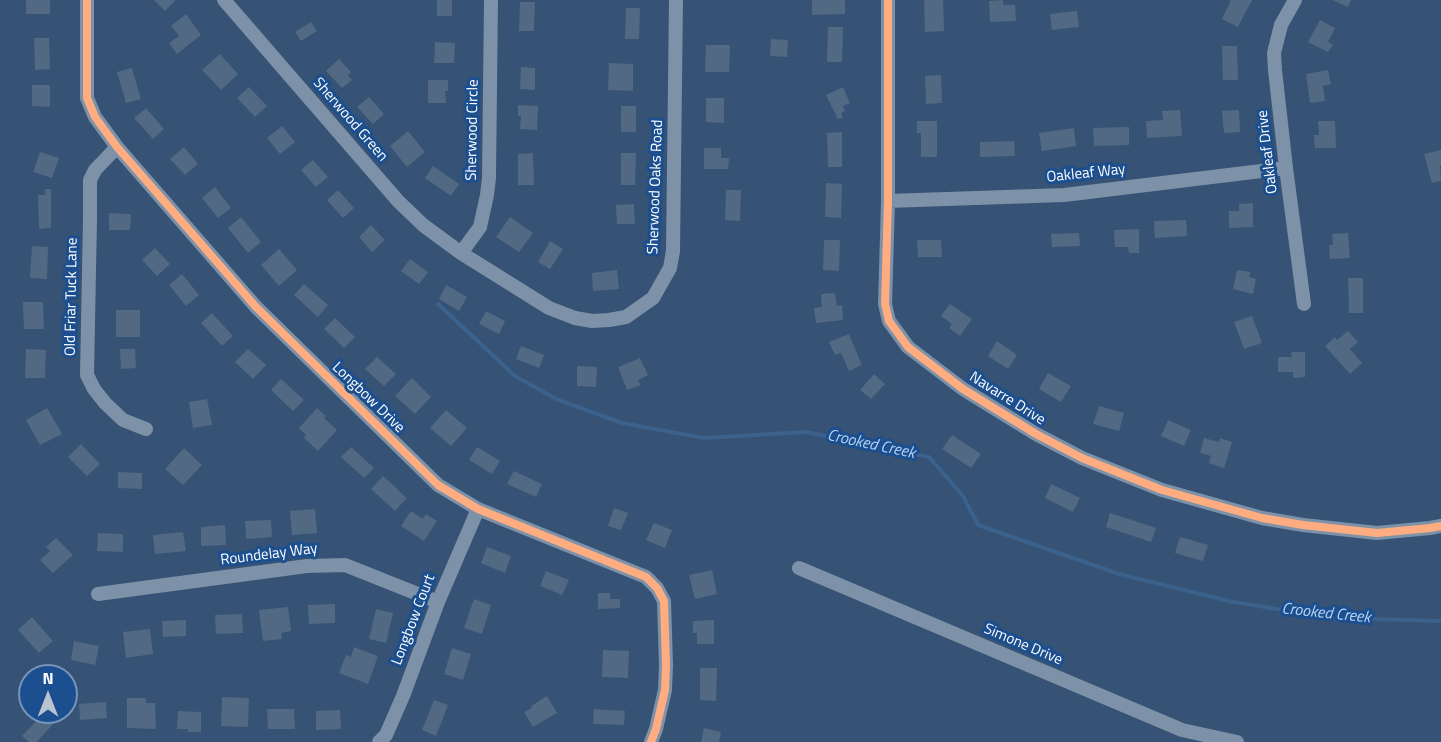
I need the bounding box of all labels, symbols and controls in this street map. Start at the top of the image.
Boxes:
street label: Sherwood Green [309,75,391,165]
street label: Sherwood Circle [463,79,483,181]
street label: Oakleaf Drive [1254,109,1282,195]
street label: Sherwood Oaks Road [645,119,667,255]
street label: Oakleaf Way [1046,161,1126,187]
street label: Old Friar Tuck Lane [62,238,82,356]
street label: Longbow Drive [328,359,408,437]
street label: Navarre Drive [966,369,1048,429]
water label: Crooked Creek [825,426,917,464]
street label: Roundelay Way [219,540,319,570]
street label: Longbow Court [388,572,440,668]
water label: Crooked Creek [1281,600,1371,628]
street label: Simone Drive [981,620,1065,670]
north arrow [18,664,78,724]
text: N [42,666,54,690]

